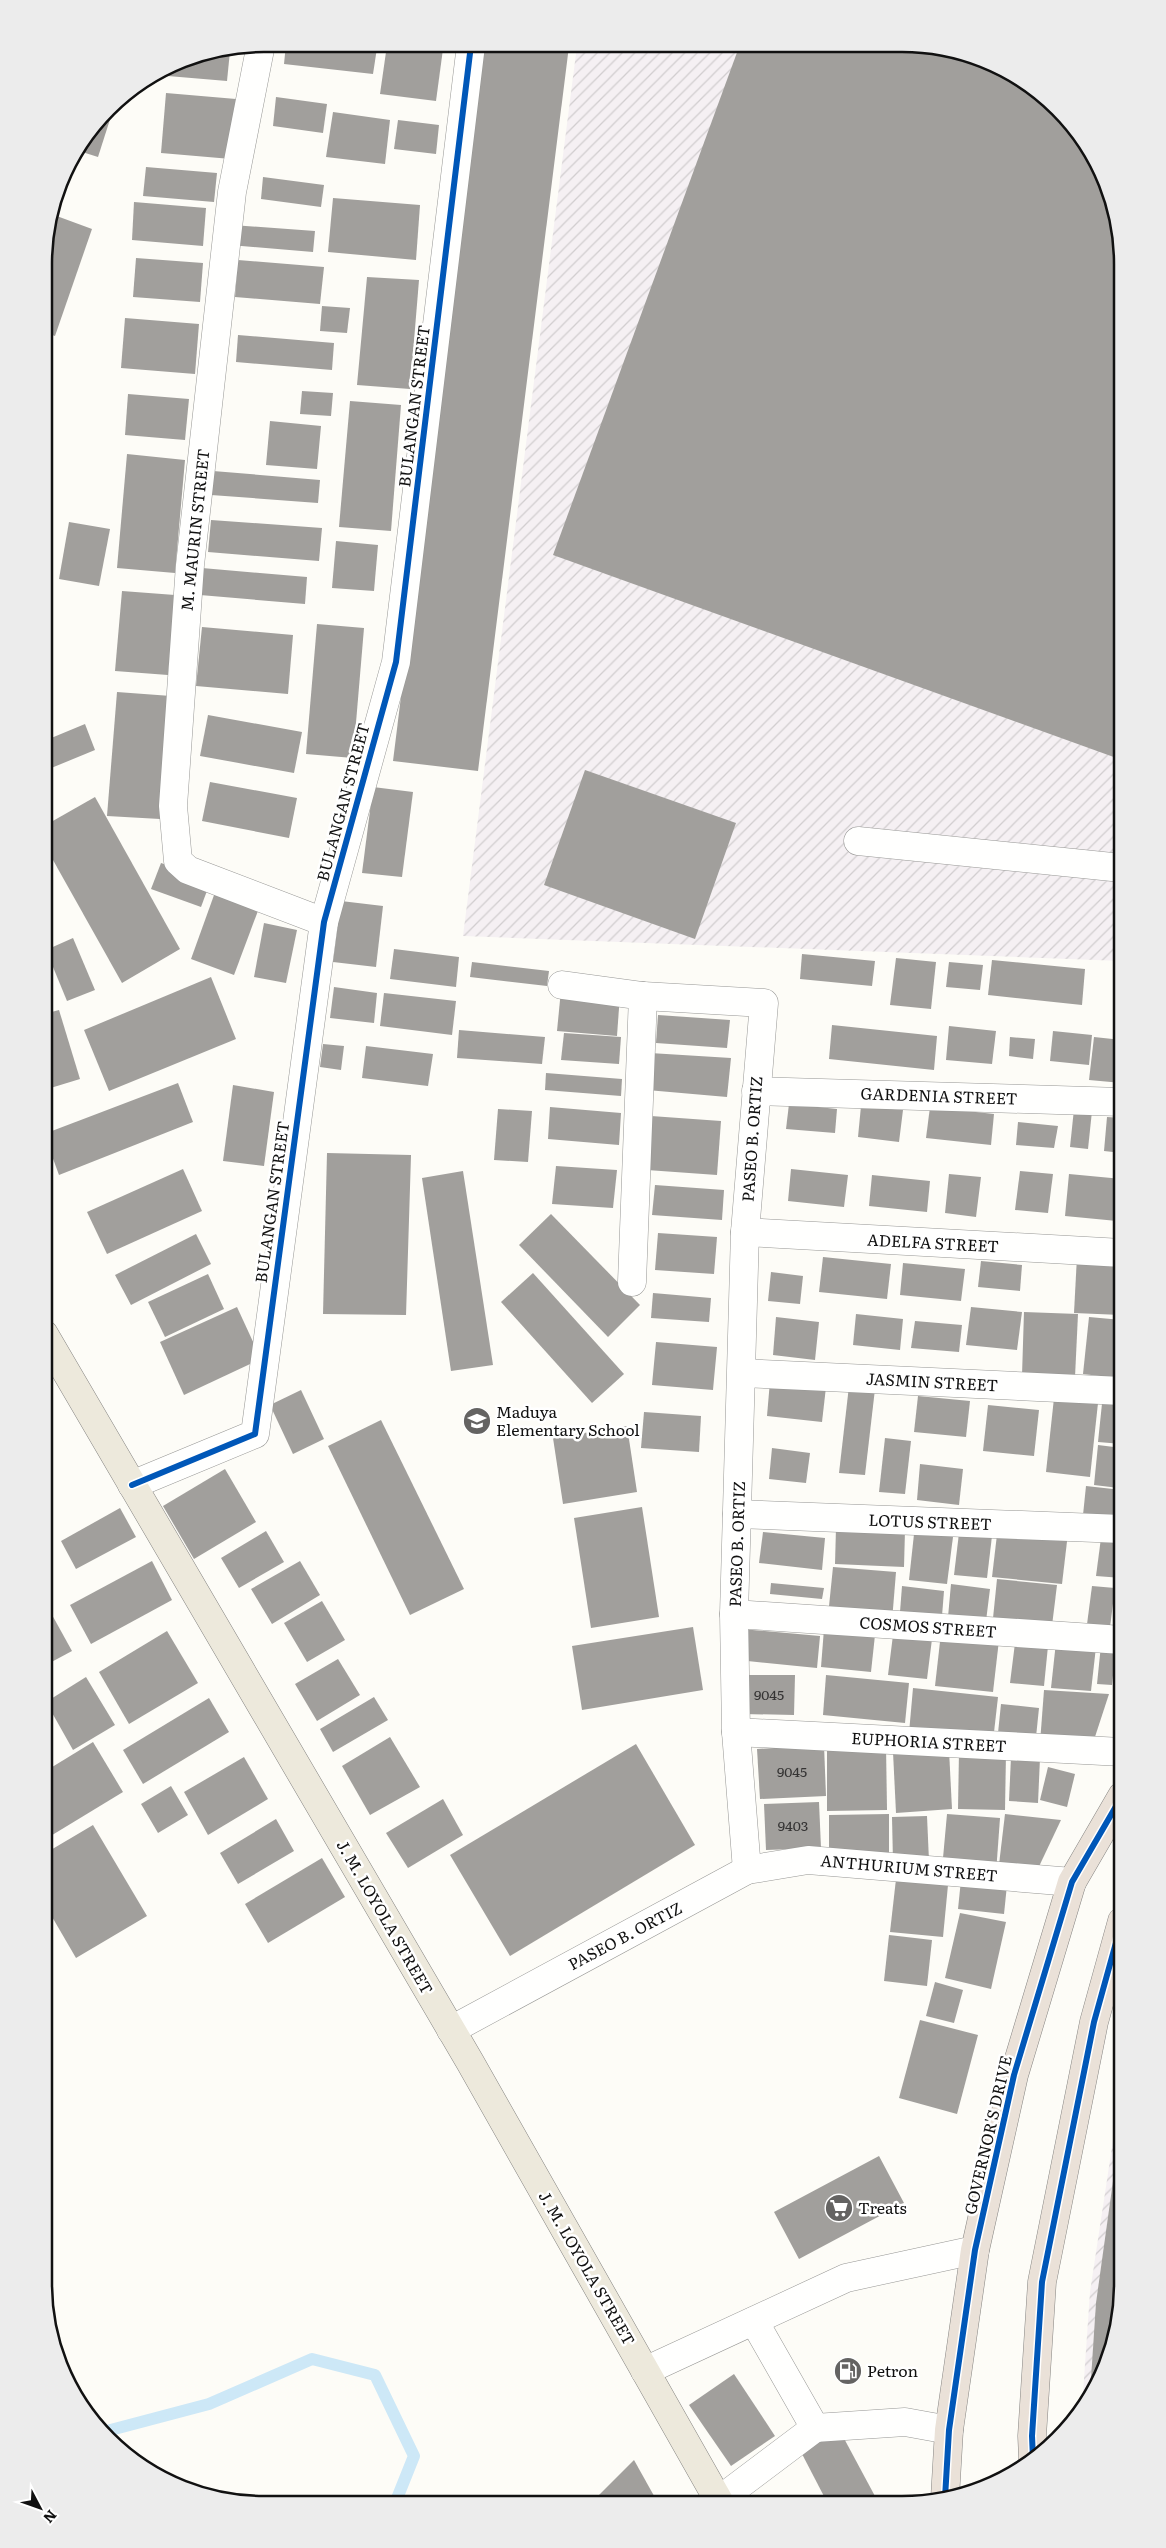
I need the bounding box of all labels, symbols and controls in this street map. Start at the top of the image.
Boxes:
street label: BULANGAN STREET [391,323,435,488]
street label: M. MAURIN STREET [174,447,214,612]
street label: BULANGAN STREET [309,720,375,884]
street label: PASEO B. ORTIZ [735,1075,767,1203]
street label: GARDENIA STREET [860,1080,1018,1110]
street label: BULANGAN STREET [248,1119,294,1284]
street label: ADELFA STREET [866,1227,1000,1257]
street label: JASMIN STREET [865,1366,999,1396]
place label: Maduya Elementary School [496,1399,640,1441]
school or university icon: Maduya Elementary School [462,1406,492,1436]
street label: PASEO B. ORTIZ [722,1481,750,1607]
street label: LOTUS STREET [868,1507,992,1535]
street label: COSMOS STREET [859,1609,998,1643]
house number: 9045 [754,1684,784,1704]
street label: EUPHORIA STREET [851,1725,1008,1757]
house number: 9045 [777,1761,807,1781]
house number: 9403 [778,1815,808,1835]
street label: J. M. LOYOLA STREET [332,1835,440,1998]
street label: ANTHURIUM STREET [819,1847,999,1887]
street label: PASEO B. ORTIZ [563,1895,686,1975]
street label: GOVERNOR'S DRIVE [957,2053,1017,2217]
street label: J. M. LOYOLA STREET [534,2186,642,2349]
supermarket icon: Treats [824,2193,854,2223]
place label: Treats [858,2195,907,2219]
fuel station icon: Petron [833,2356,863,2386]
place label: Petron [867,2358,918,2382]
north arrow [15,2483,65,2533]
text: N [39,2506,62,2528]

